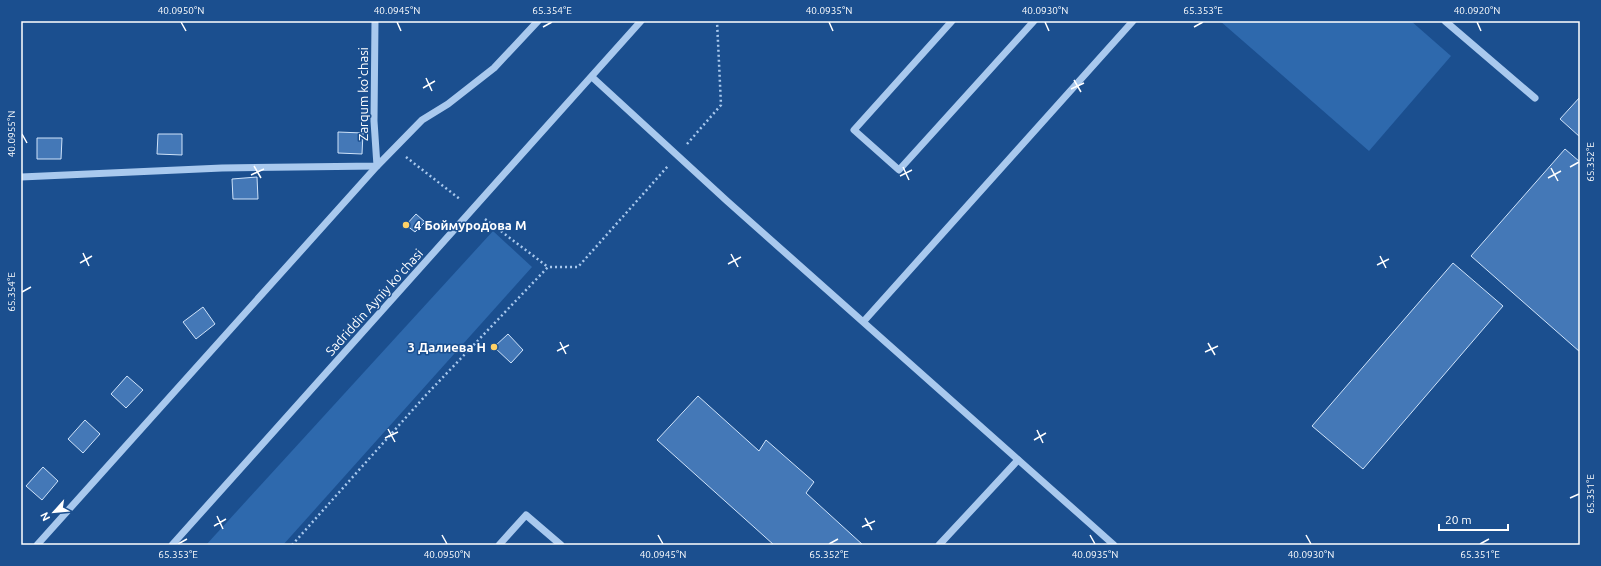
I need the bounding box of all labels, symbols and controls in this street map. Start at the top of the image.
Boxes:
text: 40.0950°N [158,5,204,16]
text: 40.0945°N [374,5,420,16]
text: 65.354°E [532,5,572,16]
text: 40.0935°N [806,5,852,16]
text: 40.0930°N [1022,5,1068,16]
text: 65.353°E [1183,5,1223,16]
text: 40.0920°N [1454,5,1500,16]
street label: Zarqum ko'chasi [356,47,370,141]
text: 40.0955°N [6,111,17,157]
text: 65.352°E [1585,142,1596,182]
place label: 4 Боймуродова М [414,218,527,232]
marker: 4 Боймуродова М [401,220,411,230]
street label: Sadriddin Ayniy ko'chasi [323,246,425,358]
text: 65.354°E [6,272,17,312]
place label: 3 Далиева Н [408,340,486,354]
marker: 3 Далиева Н [489,342,499,352]
text: 65.351°E [1585,474,1596,514]
north arrow [34,492,74,532]
scale bar [1439,506,1508,532]
text: N [38,510,52,523]
text: 20 m [1445,513,1472,526]
text: 65.353°E [158,549,198,560]
text: 40.0950°N [424,549,470,560]
text: 40.0945°N [640,549,686,560]
text: 65.352°E [809,549,849,560]
text: 40.0935°N [1072,549,1118,560]
text: 40.0930°N [1288,549,1334,560]
text: 65.351°E [1460,549,1500,560]

